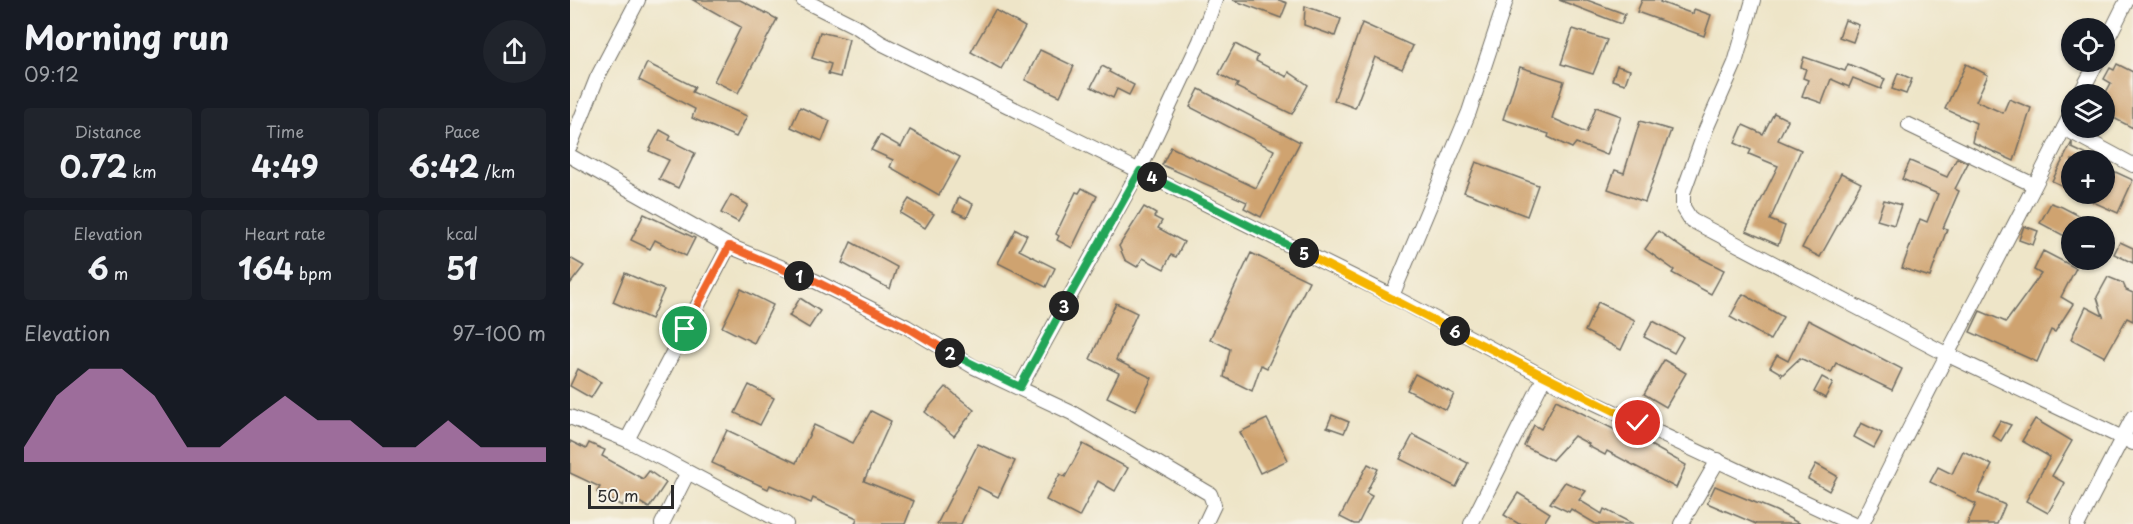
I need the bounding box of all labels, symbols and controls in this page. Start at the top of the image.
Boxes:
text: Morning run [24,11,229,61]
map controls [2061,18,2115,270]
button: locate [2061,18,2115,72]
button: share [483,20,546,83]
text: 09:12 [24,59,79,89]
button: layers [2061,84,2115,138]
text: Distance [74,119,142,143]
text: Time [266,119,304,143]
text: Pace [444,119,480,143]
text: 0.72 [59,143,127,188]
text: 4:49 [251,143,319,188]
text: 6:42 [409,143,479,188]
button: + [2061,150,2115,204]
text: km [127,159,157,183]
text: /km [479,159,515,183]
pin: 4 [1137,162,1167,192]
text: 4 [1147,165,1157,189]
button: − [2061,216,2115,270]
text: Elevation [73,221,143,245]
text: Heart rate [245,221,325,245]
text: kcal [446,221,478,245]
pin: 5 [1289,238,1319,268]
text: 5 [1299,241,1309,265]
text: 6 [88,245,109,290]
text: 164 [238,245,294,290]
text: 51 [446,245,478,290]
text: m [109,261,128,285]
text: bpm [294,261,332,285]
pin: 1 [784,261,814,291]
text: 1 [795,264,803,288]
pin: 3 [1049,291,1079,321]
text: 3 [1059,294,1069,318]
pin [659,303,710,354]
icon: arrive [668,312,701,345]
pin: 6 [1440,316,1470,346]
text: Elevation [24,318,110,348]
text: 97–100 m [452,318,546,348]
text: 6 [1449,319,1461,343]
pin: 2 [935,338,965,368]
text: 2 [944,341,956,365]
pin [1612,397,1663,448]
icon: check [1621,406,1654,439]
scale bar [588,482,674,510]
text: 50 m [597,483,638,507]

